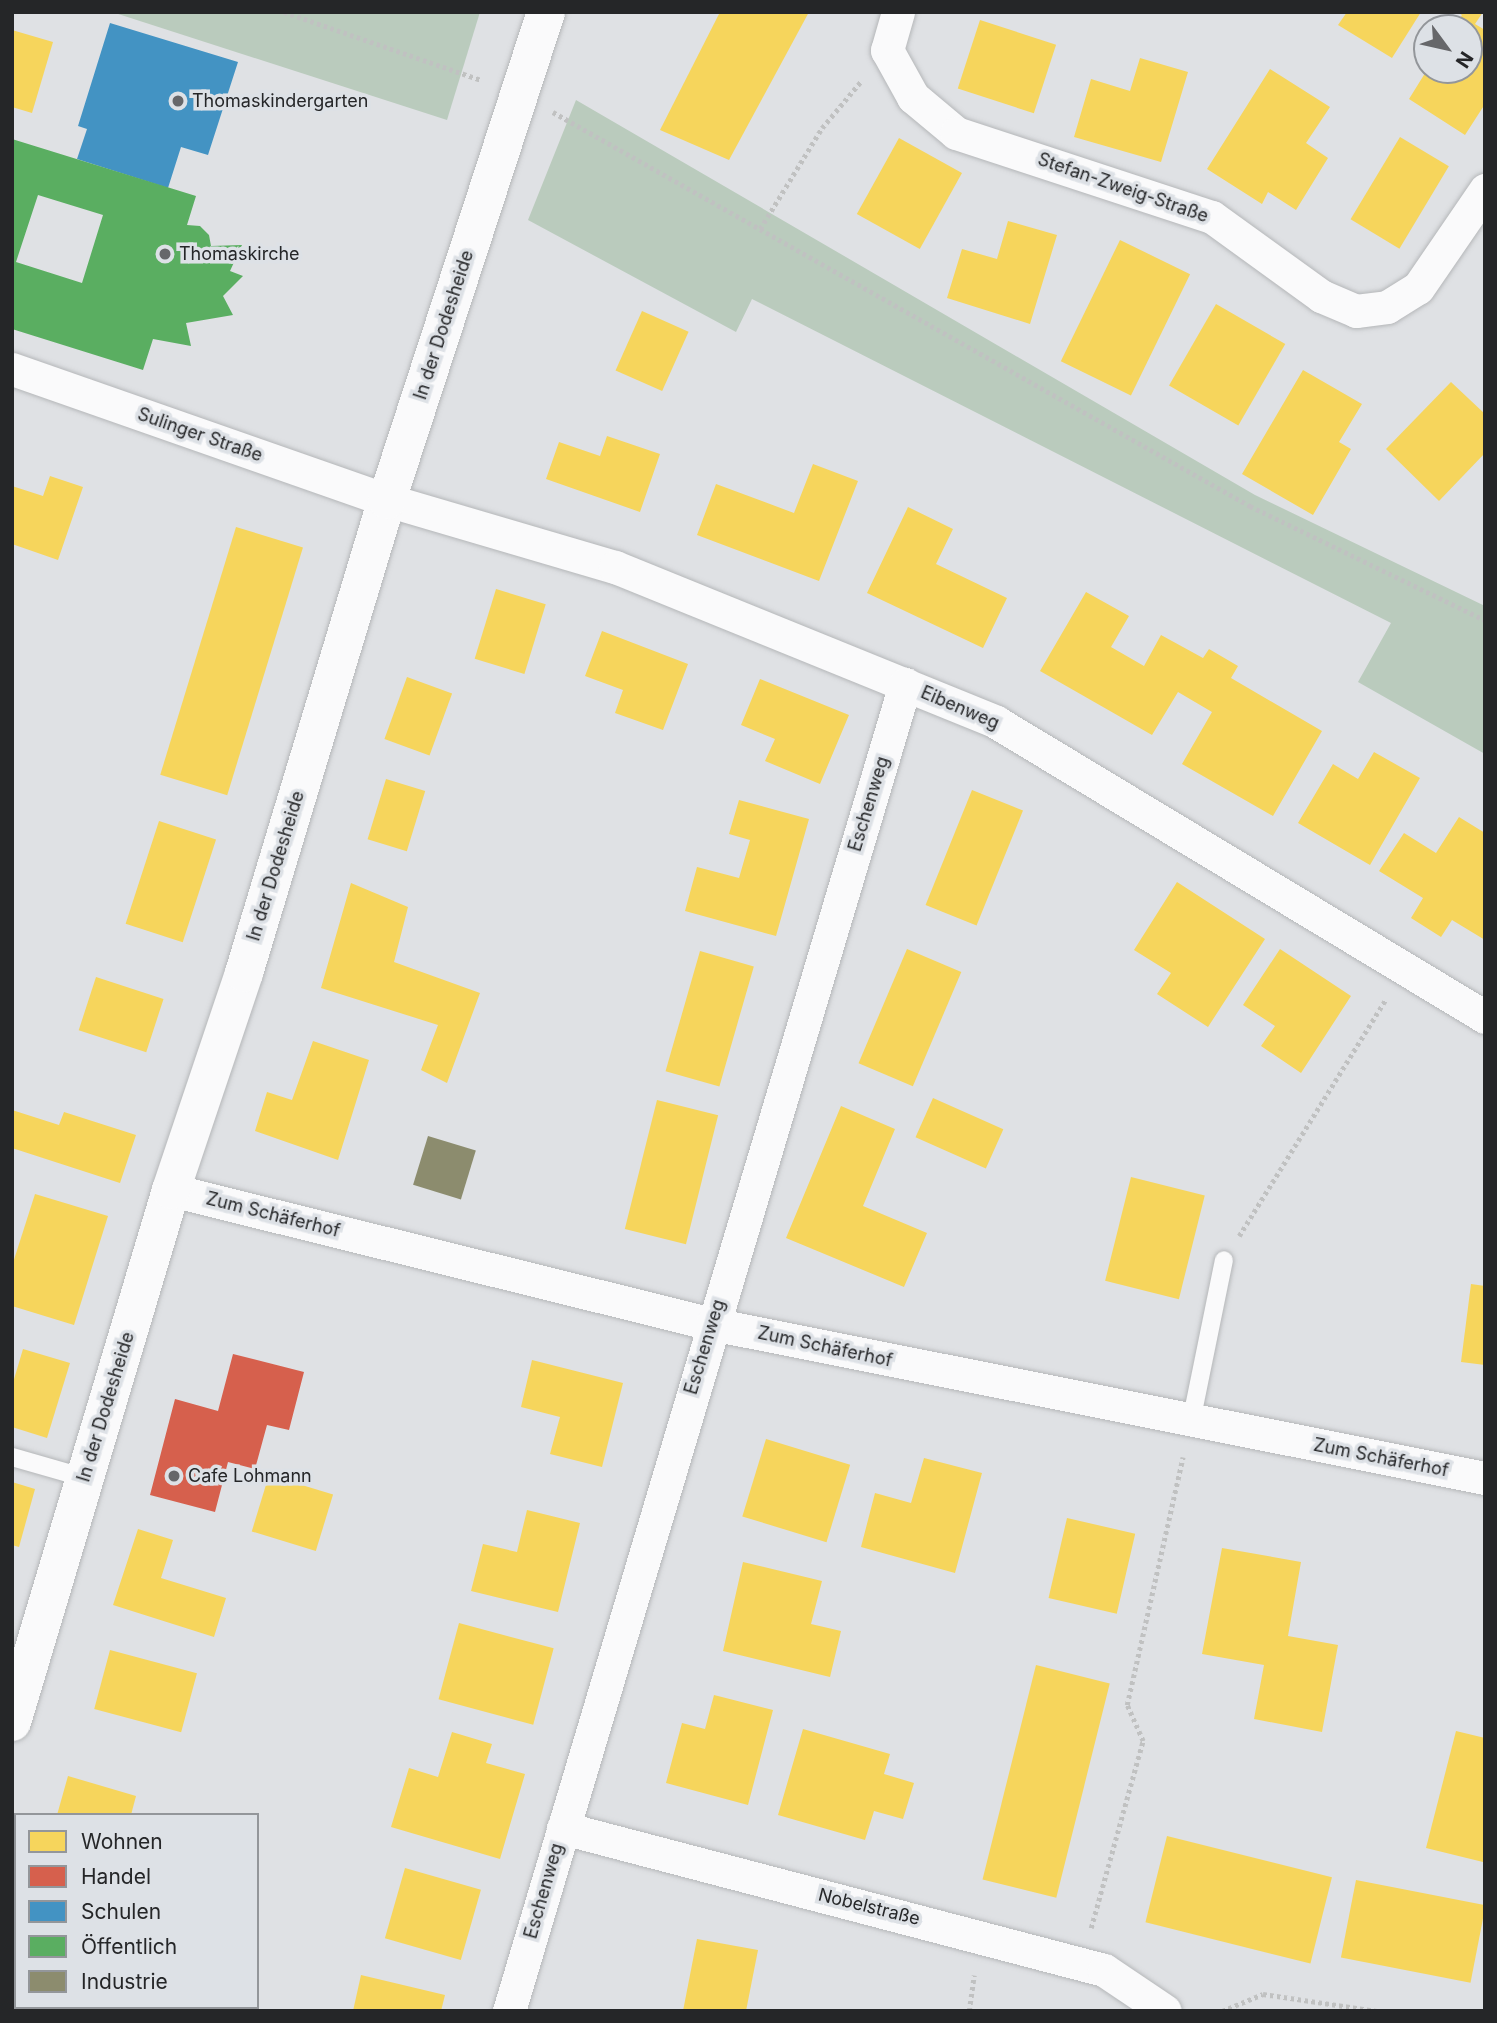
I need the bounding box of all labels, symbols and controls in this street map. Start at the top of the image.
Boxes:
north arrow [1413,14,1483,84]
text: N [1451,47,1478,72]
place label: Thomaskindergarten [192,90,368,112]
marker: Thomaskindergarten [170,93,186,109]
street label: Stefan-Zweig-Straße [1035,149,1211,227]
place label: Thomaskirche [179,243,300,265]
marker: Thomaskirche [157,246,173,262]
street label: In der Dodesheide [410,248,478,402]
street label: Sulinger Straße [135,403,265,467]
street label: Eibenweg [917,682,1003,734]
street label: Eschenweg [844,754,894,854]
street label: In der Dodesheide [243,788,309,944]
street label: Zum Schäferhof [204,1188,342,1242]
street label: Eschenweg [680,1297,730,1397]
street label: Zum Schäferhof [756,1322,894,1372]
street label: In der Dodesheide [73,1329,139,1485]
street label: Zum Schäferhof [1312,1434,1450,1482]
place label: Cafe Lohmann [188,1465,312,1487]
marker: Cafe Lohmann [166,1468,182,1484]
legend [14,1813,259,2009]
text: Wohnen [81,1829,163,1854]
street label: Eschenweg [520,1841,568,1941]
text: Handel [81,1864,151,1889]
street label: Nobelstraße [816,1884,922,1930]
text: Schulen [81,1899,161,1924]
text: Öffentlich [81,1934,177,1959]
text: Industrie [81,1969,168,1994]

